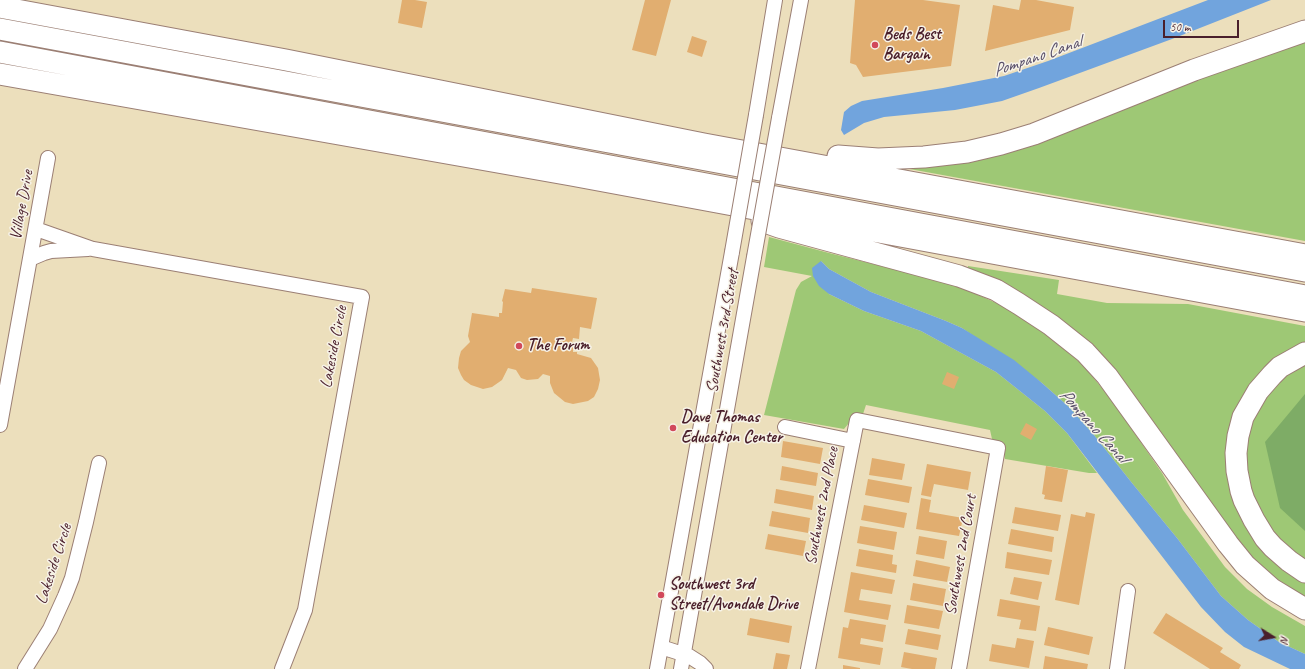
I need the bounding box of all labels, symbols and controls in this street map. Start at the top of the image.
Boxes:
scale bar [1165,12,1241,38]
text: 50 m [1170,19,1190,35]
place label: Beds Best Bargain [883,25,941,65]
water label: Pompano Canal [990,32,1084,82]
marker: Beds Best Bargain [870,40,880,50]
street label: Village Drive [6,169,38,241]
street label: Southwest 3rd Street [702,268,744,394]
street label: Lakeside Circle [316,304,352,390]
place label: The Forum [527,336,590,356]
marker: The Forum [514,341,524,351]
water label: Pompano Canal [1054,385,1132,467]
place label: Dave Thomas Education Center [681,408,782,448]
marker: Dave Thomas Education Center [668,423,678,433]
street label: Southwest 2nd Place [801,445,843,567]
street label: Southwest 2nd Court [940,493,982,617]
street label: Lakeside Circle [31,521,77,607]
place label: Southwest 3rd Street/Avondale Drive [669,575,798,615]
marker: Southwest 3rd Street/Avondale Drive [656,590,666,600]
north arrow [1253,617,1293,657]
text: N [1277,635,1292,644]

